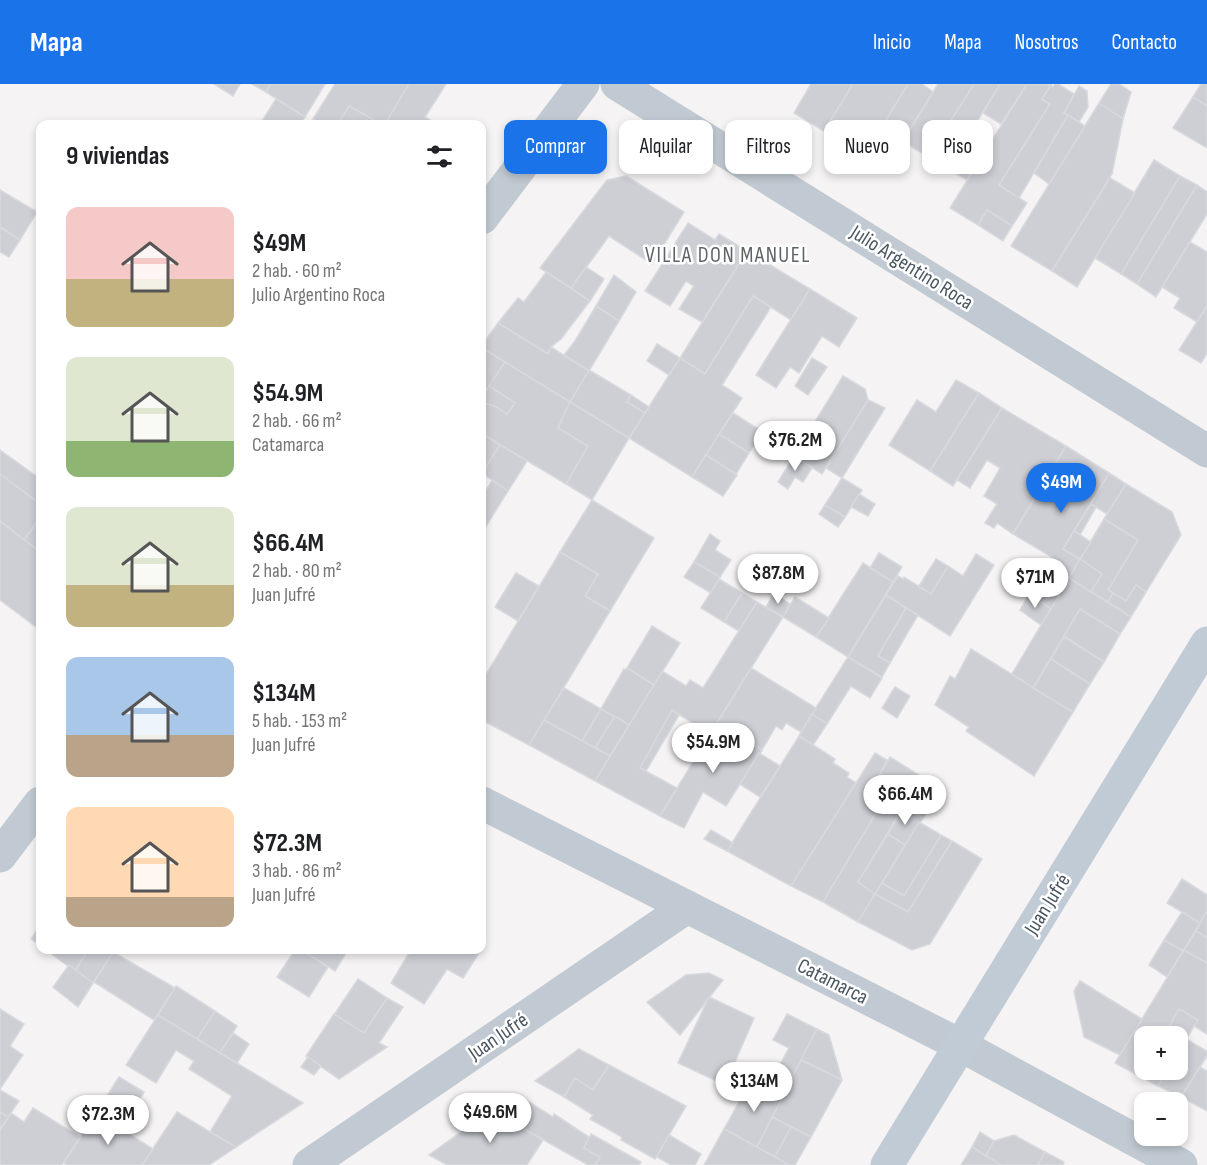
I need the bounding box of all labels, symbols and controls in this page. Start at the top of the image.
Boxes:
text: Mapa [30,26,83,59]
text: Inicio [873,30,911,55]
text: Mapa [944,30,982,55]
text: Nosotros [1015,30,1079,55]
text: Contacto [1112,30,1177,55]
chip: Comprar [504,120,607,174]
chip: Alquilar [619,120,713,174]
chip: Filtros [725,120,812,174]
chip: Nuevo [824,120,910,174]
chip: Piso [922,120,993,174]
icon: filters [423,140,456,173]
text: 9 viviendas [66,141,169,172]
street label: Julio Argentino Roca [845,219,978,315]
text: $49M [252,228,306,259]
icon: home [114,231,186,303]
district label: VILLA DON MANUEL [645,242,811,269]
text: 2 hab. · 60 m² [252,259,342,283]
text: Julio Argentino Roca [252,283,385,307]
text: $54.9M [252,378,323,409]
icon: home [114,381,186,453]
text: 2 hab. · 66 m² [252,409,342,433]
pin: $76.2M [746,421,844,472]
text: $76.2M [768,428,822,452]
text: Catamarca [252,433,324,457]
pin: $49M [1025,463,1097,514]
text: $49M [1040,470,1082,494]
text: $66.4M [252,528,324,559]
icon: home [114,531,186,603]
pin: $87.8M [729,554,827,605]
pin: $71M [999,558,1071,609]
text: 2 hab. · 80 m² [252,559,342,583]
text: $87.8M [751,561,805,585]
text: $71M [1015,565,1055,589]
text: Juan Jufré [252,583,316,607]
text: $134M [252,678,316,709]
icon: home [114,681,186,753]
text: 5 hab. · 153 m² [252,709,347,733]
pin: $54.9M [664,723,762,774]
text: $54.9M [686,730,740,754]
text: Juan Jufré [252,733,316,757]
pin: $66.4M [856,775,954,826]
text: $66.4M [877,782,933,806]
text: $72.3M [252,828,322,859]
icon: home [114,831,186,903]
text: 3 hab. · 86 m² [252,859,342,883]
street label: Juan Jufré [1019,869,1076,940]
text: Juan Jufré [252,883,316,907]
street label: Catamarca [793,953,872,1010]
street label: Juan Jufré [463,1007,533,1066]
map controls [1134,1026,1188,1146]
button: + [1134,1026,1188,1080]
pin: $134M [712,1062,796,1113]
text: $134M [730,1069,779,1093]
button: − [1134,1092,1188,1146]
pin: $49.6M [441,1093,539,1144]
pin: $72.3M [59,1095,157,1146]
text: $49.6M [463,1100,517,1124]
text: $72.3M [81,1102,135,1126]

